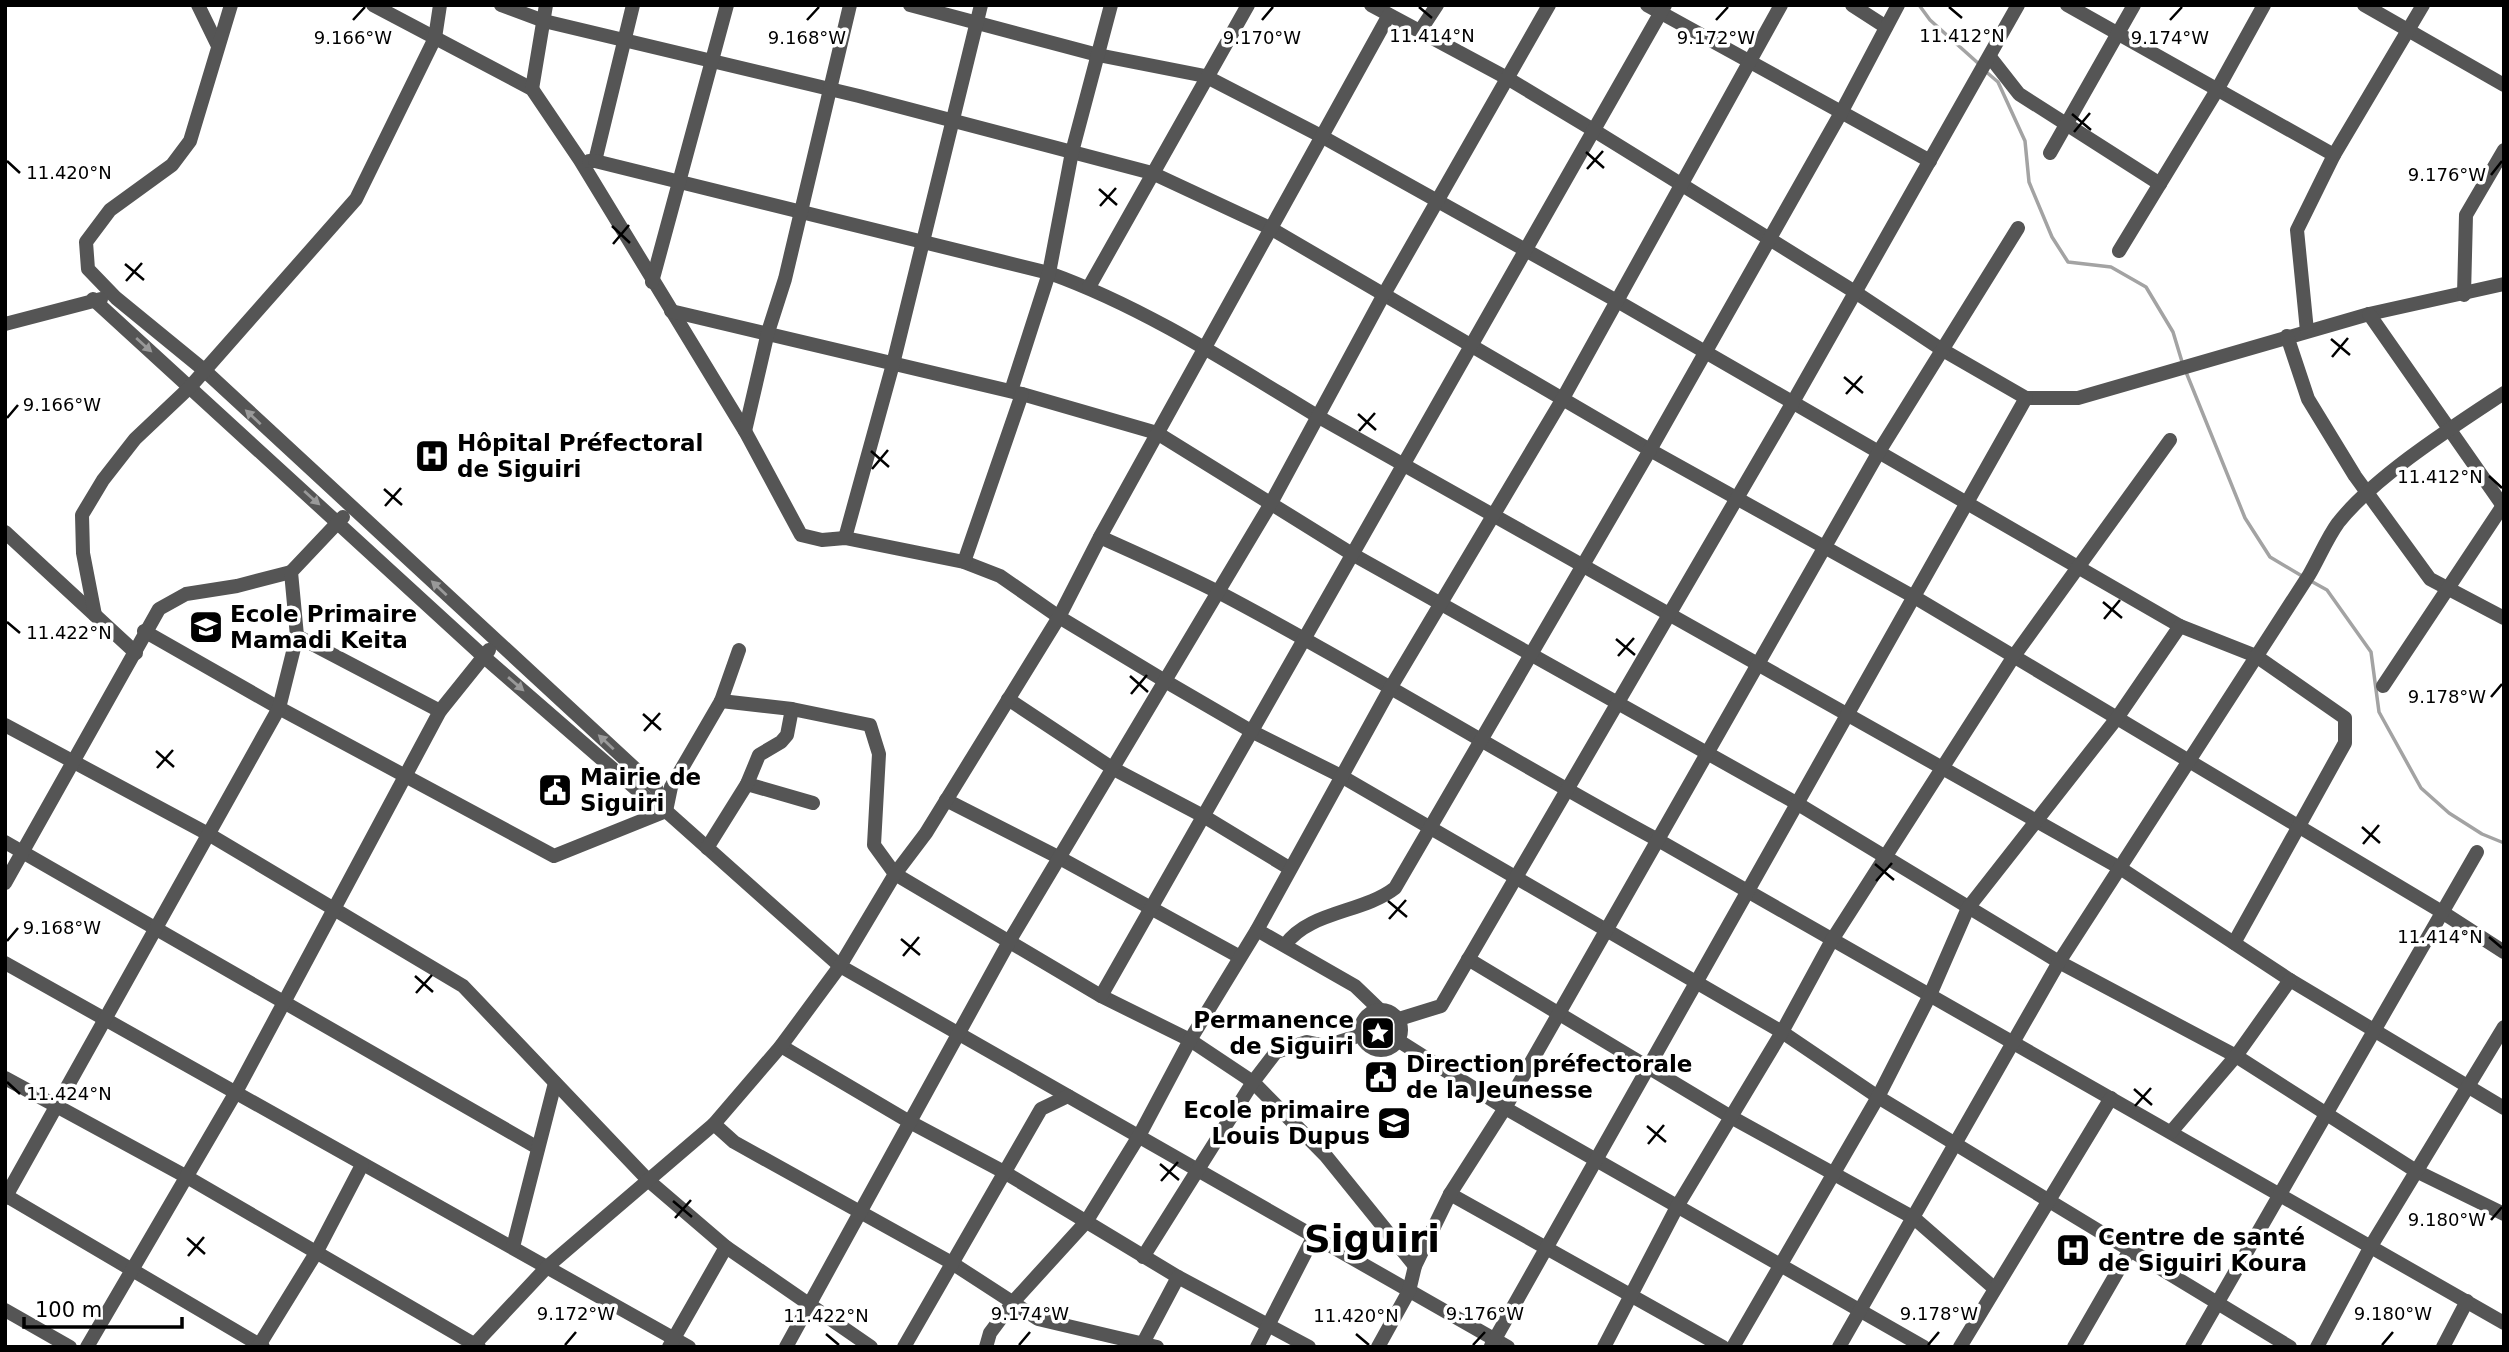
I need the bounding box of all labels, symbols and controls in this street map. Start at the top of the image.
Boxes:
text: 11.414°N [1389,25,1475,46]
text: 11.412°N [1919,25,2005,46]
text: 9.166°W [314,27,392,48]
text: 9.168°W [768,27,846,48]
text: 9.170°W [1223,27,1301,48]
text: 9.172°W [1677,27,1755,48]
text: 9.174°W [2131,27,2209,48]
text: 11.420°N [26,162,112,183]
text: 9.176°W [2408,164,2486,185]
one-way arrow [135,337,153,353]
text: 9.166°W [23,394,101,415]
one-way arrow [244,409,262,425]
place label: Hôpital Préfectoral de Siguiri [457,430,703,482]
hospital icon: Hôpital Préfectoral de Siguiri [413,437,451,475]
text: 11.412°N [2397,466,2483,487]
one-way arrow [303,490,320,506]
one-way arrow [431,580,448,596]
place label: Ecole Primaire Mamadi Keita [230,601,417,653]
school or university icon: Ecole Primaire Mamadi Keita [187,608,225,646]
text: 11.422°N [26,622,112,643]
one-way arrow [507,676,524,692]
text: 9.178°W [2408,686,2486,707]
one-way arrow [597,734,615,750]
place label: Mairie de Siguiri [580,764,701,816]
public building icon: Mairie de Siguiri [536,771,574,809]
text: 9.168°W [23,917,101,938]
text: 11.414°N [2397,926,2483,947]
place label: Permanence de Siguiri [1193,1007,1354,1059]
place icon: Permanence de Siguiri [1359,1014,1397,1052]
place label: Direction préfectorale de la Jeunesse [1406,1051,1692,1103]
public building icon: Direction préfectorale de la Jeunesse [1362,1058,1400,1096]
text: 11.424°N [26,1083,112,1104]
place label: Ecole primaire Louis Dupus [1183,1097,1370,1149]
school or university icon: Ecole primaire Louis Dupus [1375,1104,1413,1142]
text: 9.180°W [2408,1209,2486,1230]
district label: Siguiri [1304,1218,1440,1261]
place label: Centre de santé de Siguiri Koura [2098,1224,2307,1276]
hospital icon: Centre de santé de Siguiri Koura [2054,1231,2092,1269]
scale bar [24,1286,182,1330]
text: 100 m [35,1298,102,1322]
text: 9.172°W [537,1303,615,1324]
text: 9.174°W [991,1303,1069,1324]
text: 9.176°W [1446,1303,1524,1324]
text: 9.178°W [1900,1303,1978,1324]
text: 9.180°W [2354,1303,2432,1324]
text: 11.422°N [783,1305,869,1326]
text: 11.420°N [1313,1305,1399,1326]

